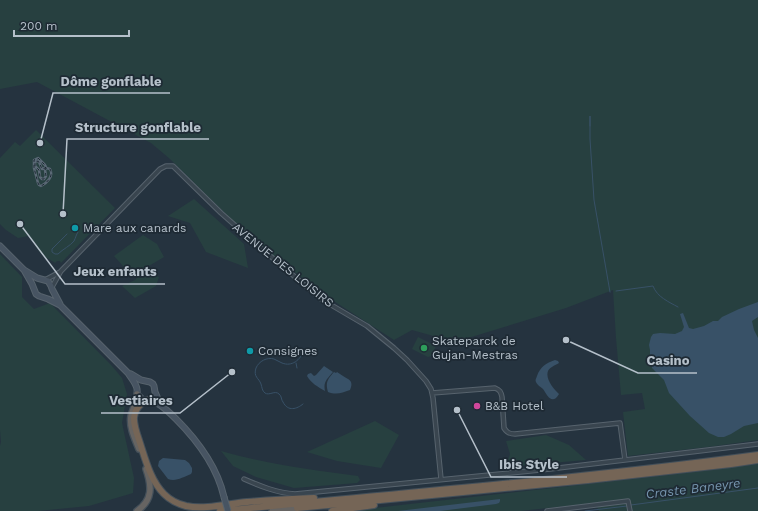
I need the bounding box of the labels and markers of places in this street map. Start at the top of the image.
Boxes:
callout: Dôme gonflable [53,68,170,93]
callout: Structure gonflable [67,114,209,139]
place label: Mare aux canards [83,221,186,235]
marker: Mare aux canards [70,223,80,233]
callout: Jeux enfants [65,259,165,284]
place label: Skateparck de Gujan-Mestras [432,334,518,362]
marker: Skateparck de Gujan-Mestras [419,343,429,353]
place label: Consignes [258,344,317,358]
marker: Consignes [245,346,255,356]
callout: Casino [638,348,697,373]
callout: Vestiaires [101,388,180,413]
place label: B&B Hotel [485,399,544,413]
marker: B&B Hotel [472,401,482,411]
callout: Ibis Style [491,452,567,477]

